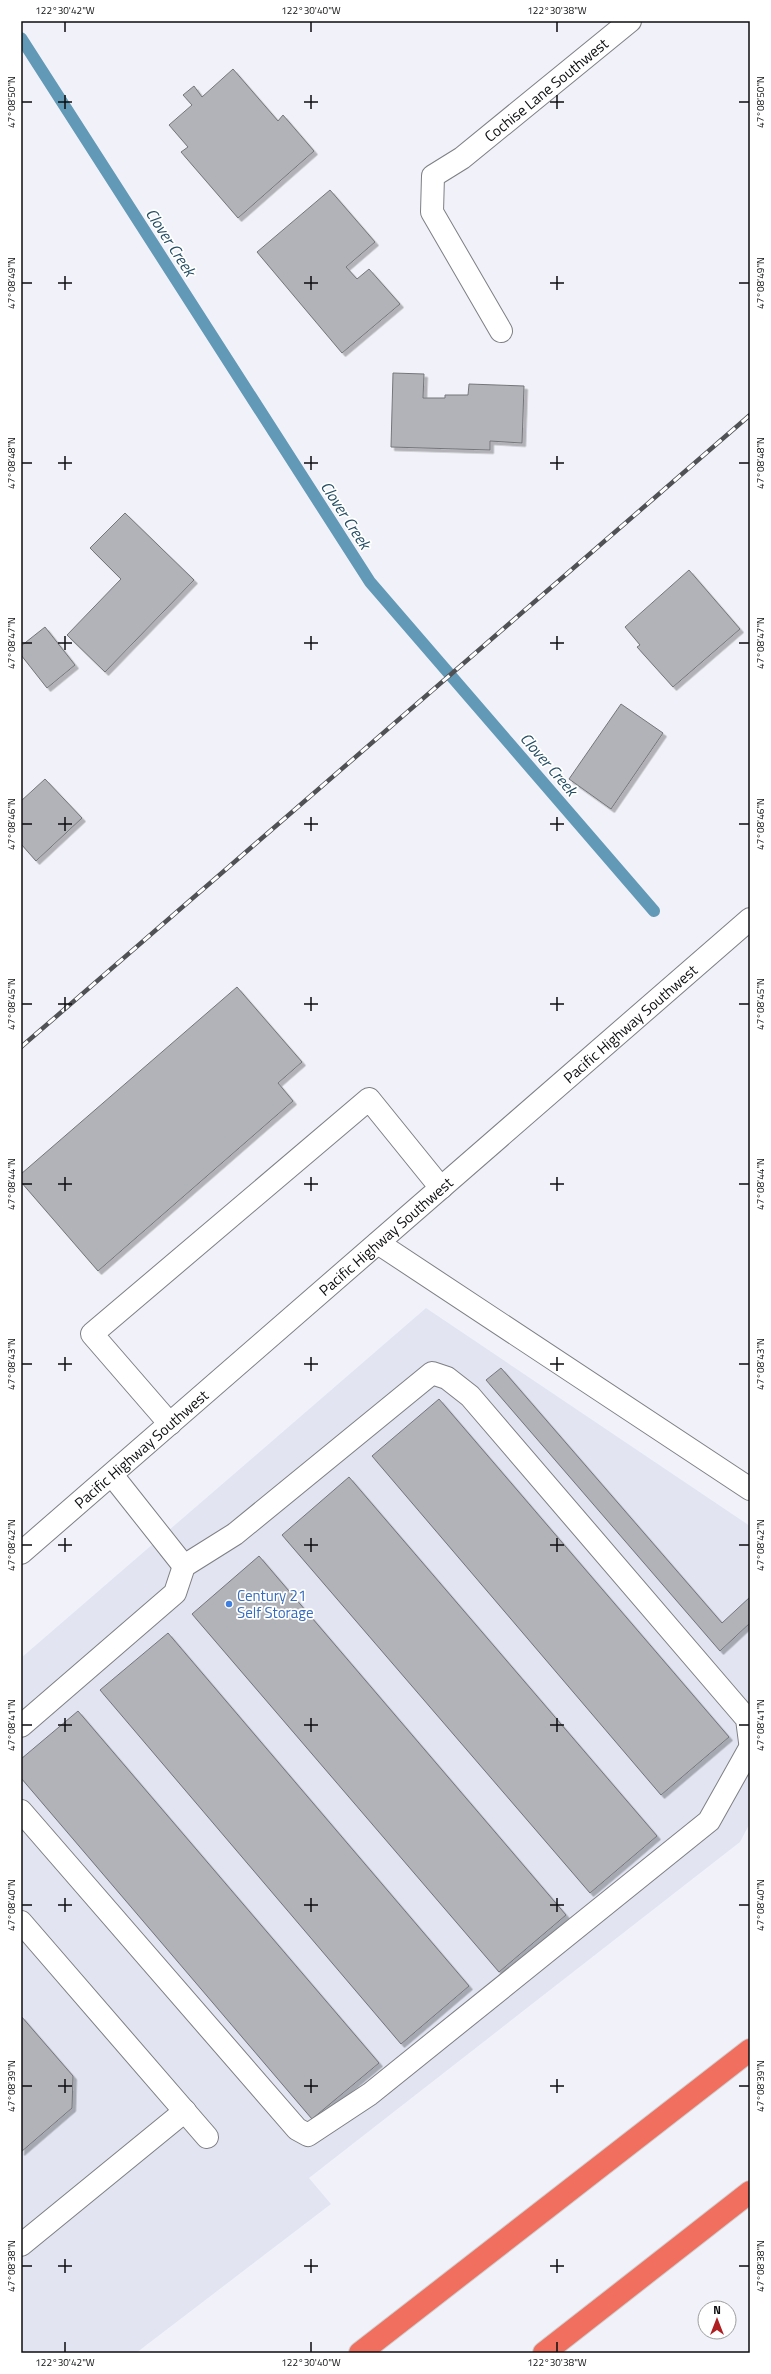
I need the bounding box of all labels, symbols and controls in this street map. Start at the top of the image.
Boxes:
text: 122°30'42"W [35,3,95,18]
text: 122°30'40"W [281,3,341,18]
text: 122°30'38"W [527,3,587,18]
street label: Cochise Lane Southwest [479,32,613,147]
text: 47°08'50"N [4,76,19,128]
text: 47°08'50"N [753,76,768,128]
water label: Clover Creek [140,203,203,282]
text: 47°08'49"N [4,257,19,309]
text: 47°08'49"N [753,257,768,309]
text: 47°08'48"N [4,437,19,489]
text: 47°08'48"N [753,437,768,489]
water label: Clover Creek [315,476,378,555]
text: 47°08'47"N [4,617,19,669]
text: 47°08'47"N [753,617,768,669]
water label: Clover Creek [515,727,585,802]
text: 47°08'46"N [4,798,19,850]
text: 47°08'46"N [753,798,768,850]
street label: Pacific Highway Southwest [558,958,703,1088]
text: 47°08'45"N [4,978,19,1030]
text: 47°08'45"N [753,978,768,1030]
text: 47°08'44"N [4,1158,19,1210]
text: 47°08'44"N [753,1158,768,1210]
street label: Pacific Highway Southwest [313,1171,458,1301]
text: 47°08'43"N [4,1338,19,1390]
text: 47°08'43"N [753,1338,768,1390]
street label: Pacific Highway Southwest [69,1383,214,1514]
text: 47°08'42"N [4,1519,19,1571]
text: 47°08'42"N [753,1519,768,1571]
place label: Century 21 Self Storage [237,1584,314,1624]
marker: Century 21 Self Storage [224,1599,234,1609]
text: 47°08'41"N [4,1699,19,1751]
text: 47°08'41"N [753,1699,768,1751]
text: 47°08'40"N [4,1879,19,1931]
text: 47°08'40"N [753,1879,768,1931]
text: 47°08'39"N [4,2060,19,2112]
text: 47°08'39"N [753,2060,768,2112]
text: 47°08'38"N [4,2240,19,2292]
text: 47°08'38"N [753,2240,768,2292]
north arrow [697,2300,737,2340]
text: N [713,2302,721,2318]
text: 122°30'42"W [35,2355,95,2370]
text: 122°30'40"W [281,2355,341,2370]
text: 122°30'38"W [527,2355,587,2370]

